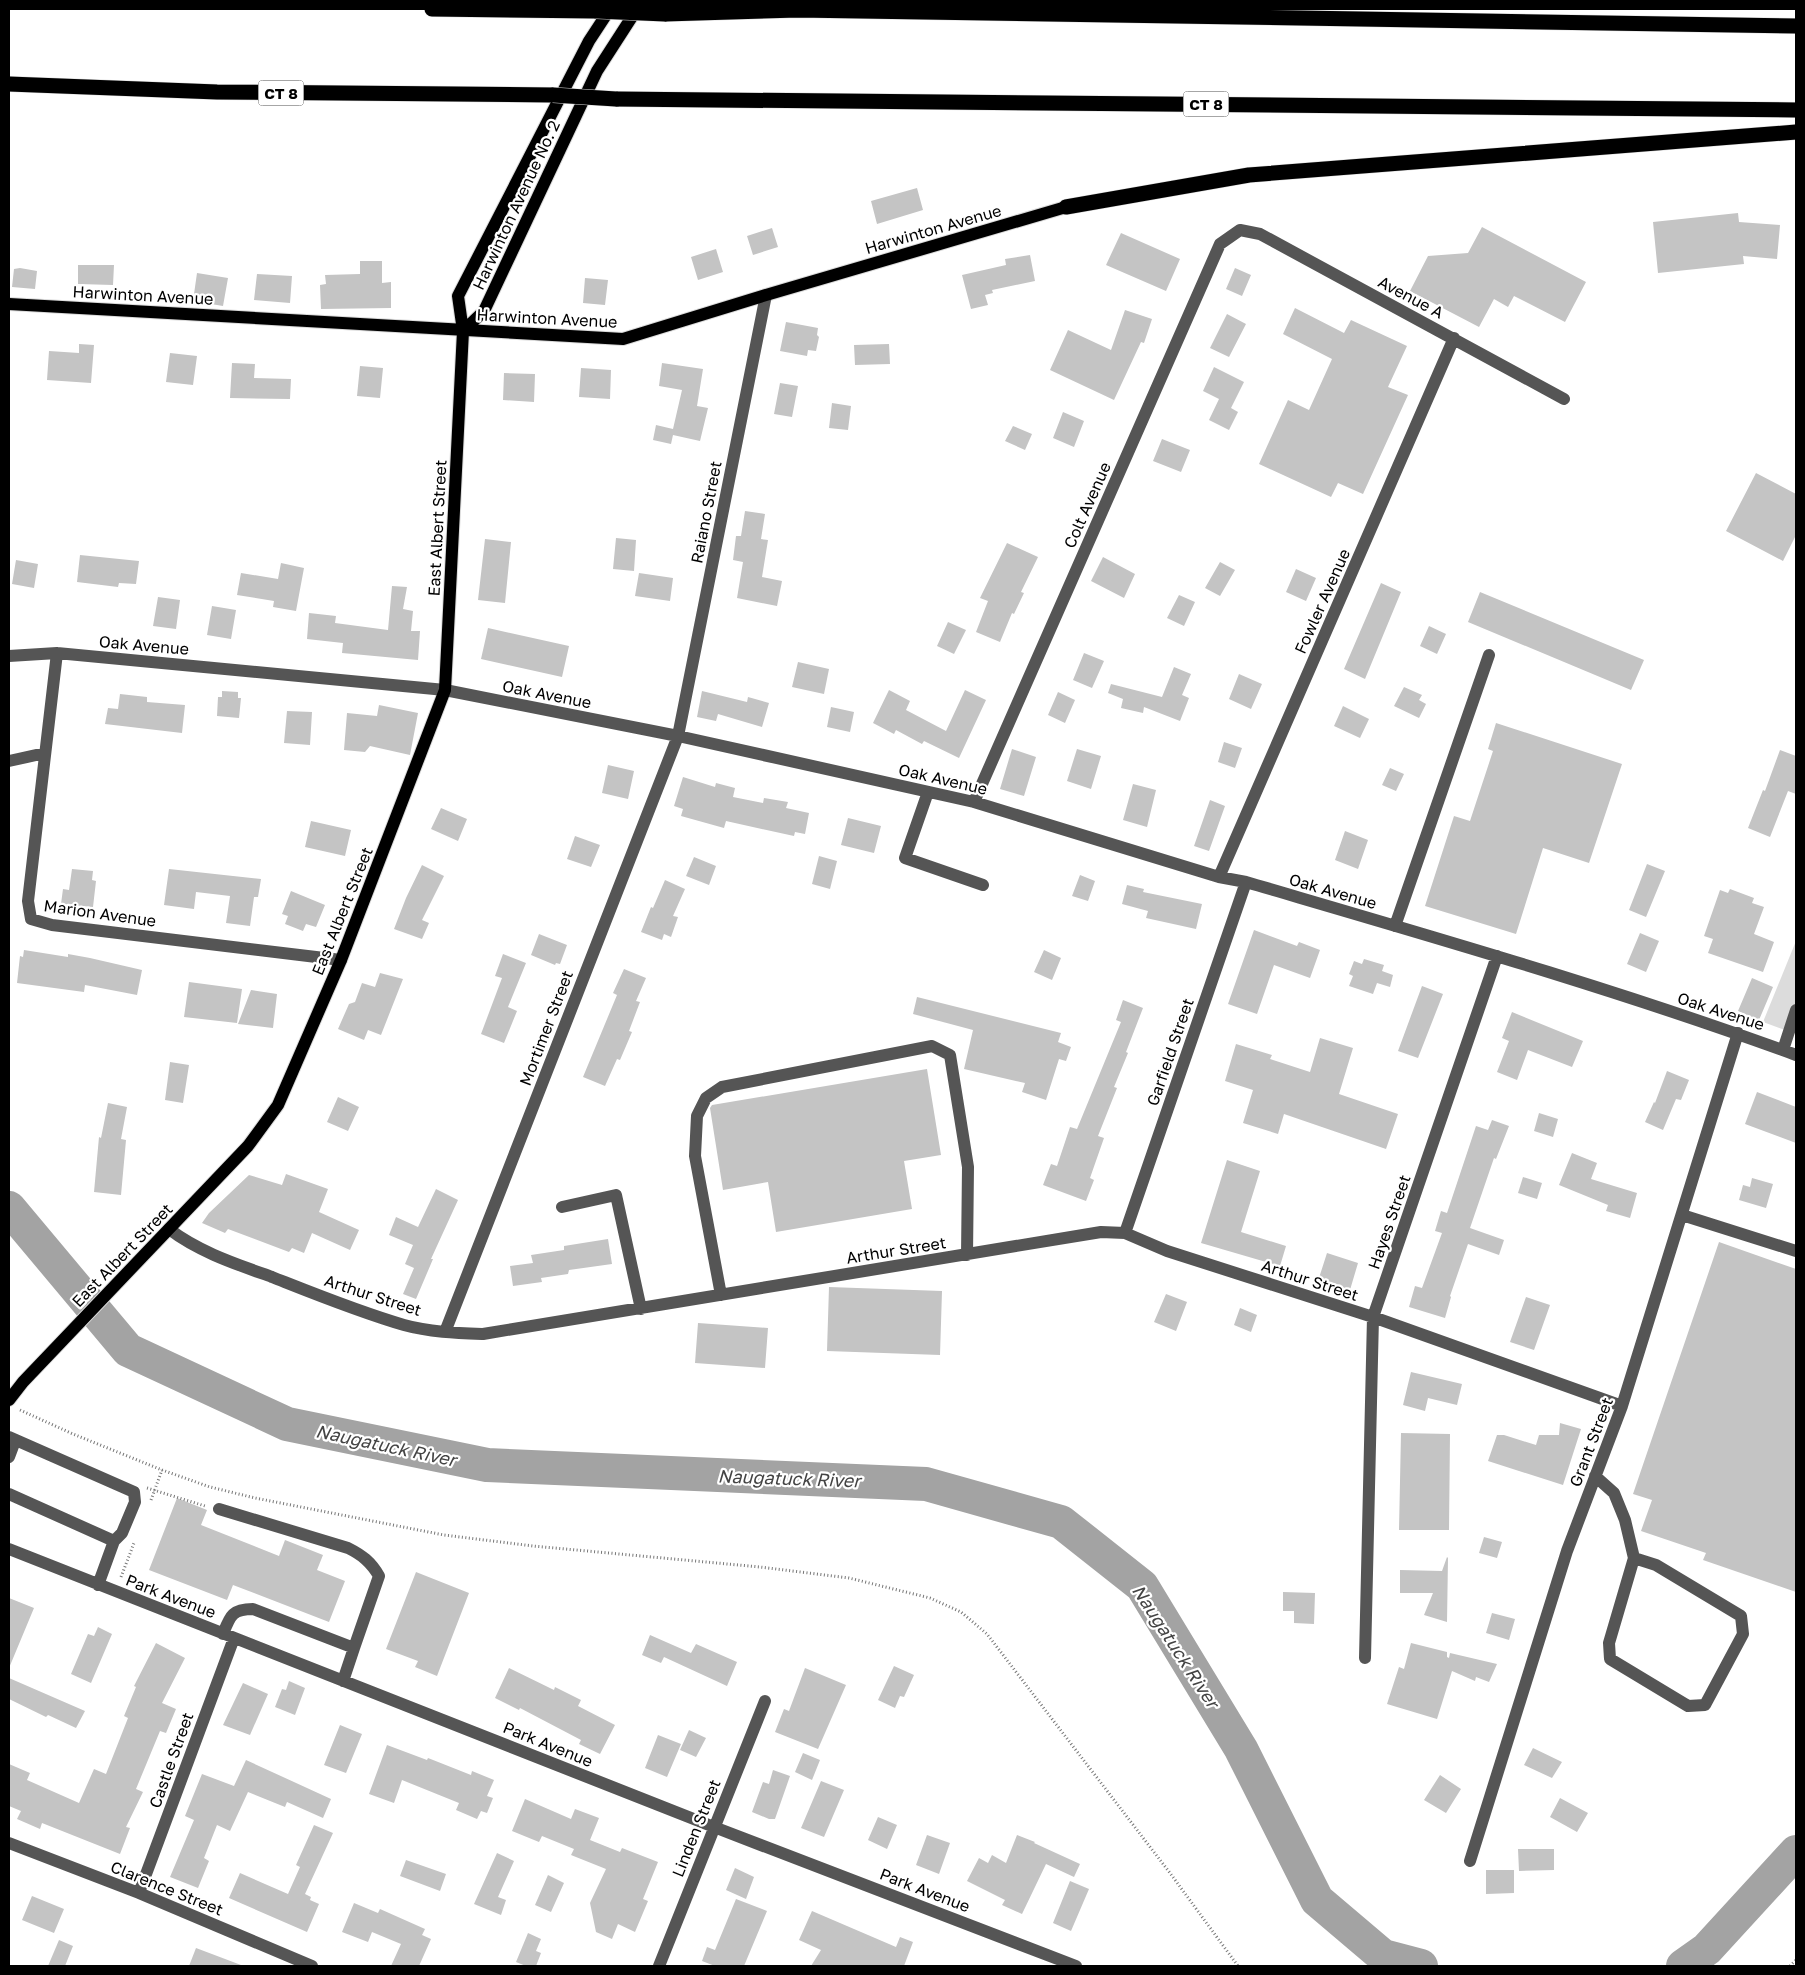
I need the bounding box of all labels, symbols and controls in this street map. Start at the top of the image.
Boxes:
road number: CT 8 [258,80,304,106]
road number: CT 8 [1184,92,1228,116]
street label: Harwinton Avenue No. 2 [468,117,564,293]
street label: Harwinton Avenue [862,200,1004,258]
street label: Avenue A [1375,271,1447,323]
street label: Harwinton Avenue [72,281,214,309]
street label: Harwinton Avenue [476,304,618,332]
street label: East Albert Street [423,459,451,597]
street label: Raiano Street [686,459,726,565]
street label: Colt Avenue [1059,459,1115,551]
street label: Fowler Avenue [1290,545,1354,657]
street label: Oak Avenue [98,631,190,659]
street label: Oak Avenue [501,676,593,712]
street label: Oak Avenue [897,759,989,799]
street label: East Albert Street [307,844,377,978]
street label: Oak Avenue [1287,869,1379,913]
street label: Marion Avenue [43,895,157,931]
street label: Mortimer Street [515,968,577,1088]
street label: Oak Avenue [1675,988,1767,1034]
street label: Garfield Street [1142,996,1198,1108]
street label: Hayes Street [1363,1172,1415,1272]
street label: East Albert Street [67,1199,177,1311]
street label: Arthur Street [845,1232,947,1268]
street label: Arthur Street [1259,1255,1361,1305]
street label: Arthur Street [322,1270,424,1320]
street label: Grant Street [1565,1395,1617,1489]
water label: Naugatuck River [314,1419,461,1471]
water label: Naugatuck River [717,1465,864,1492]
street label: Park Avenue [123,1570,219,1622]
water label: Naugatuck River [1128,1580,1226,1714]
street label: Castle Street [144,1709,198,1811]
street label: Park Avenue [500,1717,596,1771]
street label: Linden Street [667,1776,725,1880]
street label: Clarence Street [108,1856,226,1920]
street label: Park Avenue [877,1864,973,1916]

